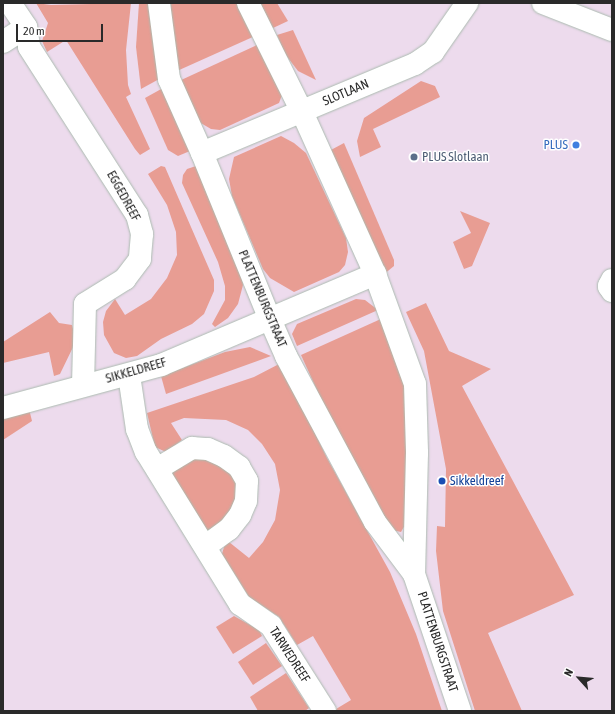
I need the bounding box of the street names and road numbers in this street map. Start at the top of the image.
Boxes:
street label: SLOTLAAN [321,76,371,110]
street label: EGGEDREEF [103,168,143,224]
street label: PLATTENBURGSTRAAT [234,248,290,350]
street label: SIKKELDREEF [104,355,168,387]
street label: PLATTENBURGSTRAAT [413,590,461,694]
street label: TARWEDREEF [265,624,313,686]

